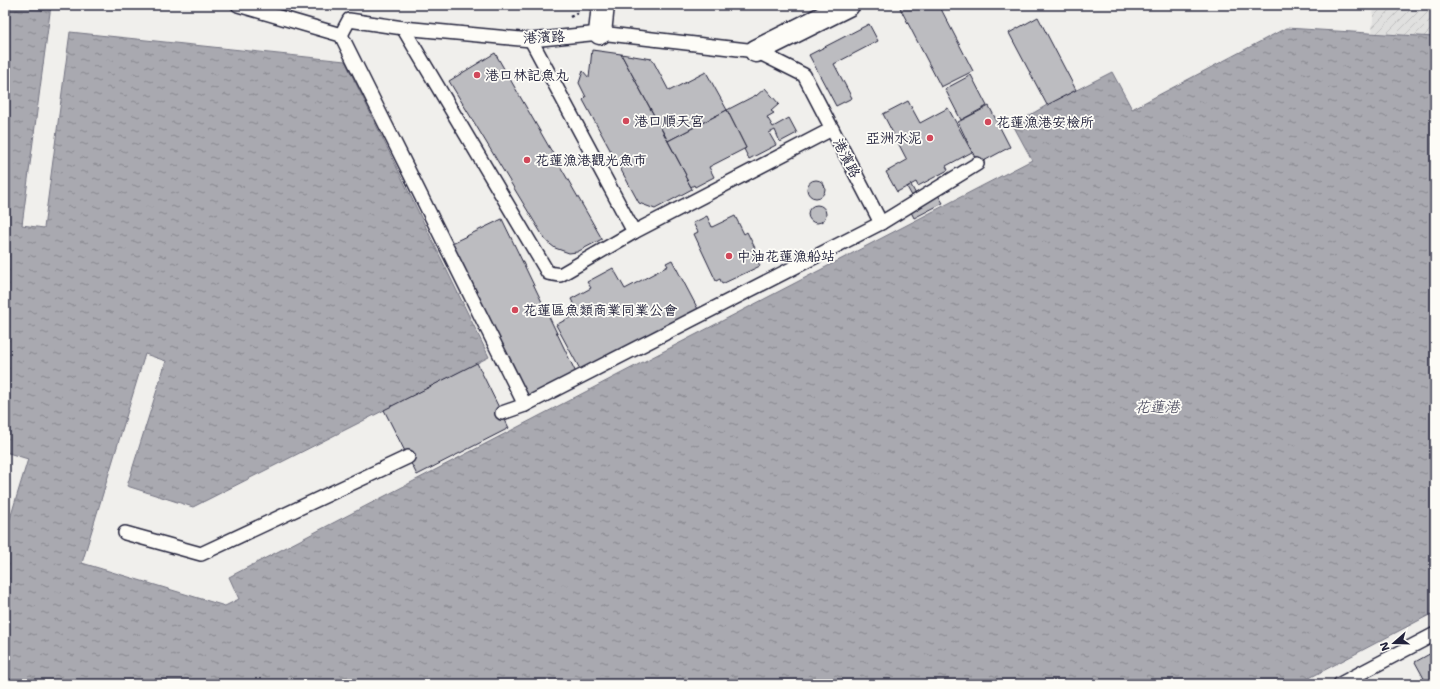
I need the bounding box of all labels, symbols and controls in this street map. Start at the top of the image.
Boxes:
street label: 港濱路 [523,27,565,47]
place label: 港口林記魚丸 [485,66,569,84]
marker: 港口林記魚丸 [472,70,482,80]
place label: 港口順天宮 [634,112,704,130]
place label: 花蓮漁港安檢所 [996,113,1094,131]
marker: 港口順天宮 [621,116,631,126]
marker: 花蓮漁港安檢所 [983,117,993,127]
place label: 亞洲水泥 [866,129,922,147]
marker: 亞洲水泥 [925,133,935,143]
street label: 港濱路 [829,135,865,181]
place label: 花蓮漁港觀光魚市 [535,151,647,169]
marker: 花蓮漁港觀光魚市 [522,155,532,165]
place label: 中油花蓮漁船站 [737,247,835,265]
marker: 中油花蓮漁船站 [724,251,734,261]
place label: 花蓮區魚類商業同業公會 [523,301,678,319]
marker: 花蓮區魚類商業同業公會 [510,305,520,315]
water label: 花蓮港 [1134,397,1181,417]
north arrow [1374,623,1414,663]
text: N [1376,639,1394,653]

